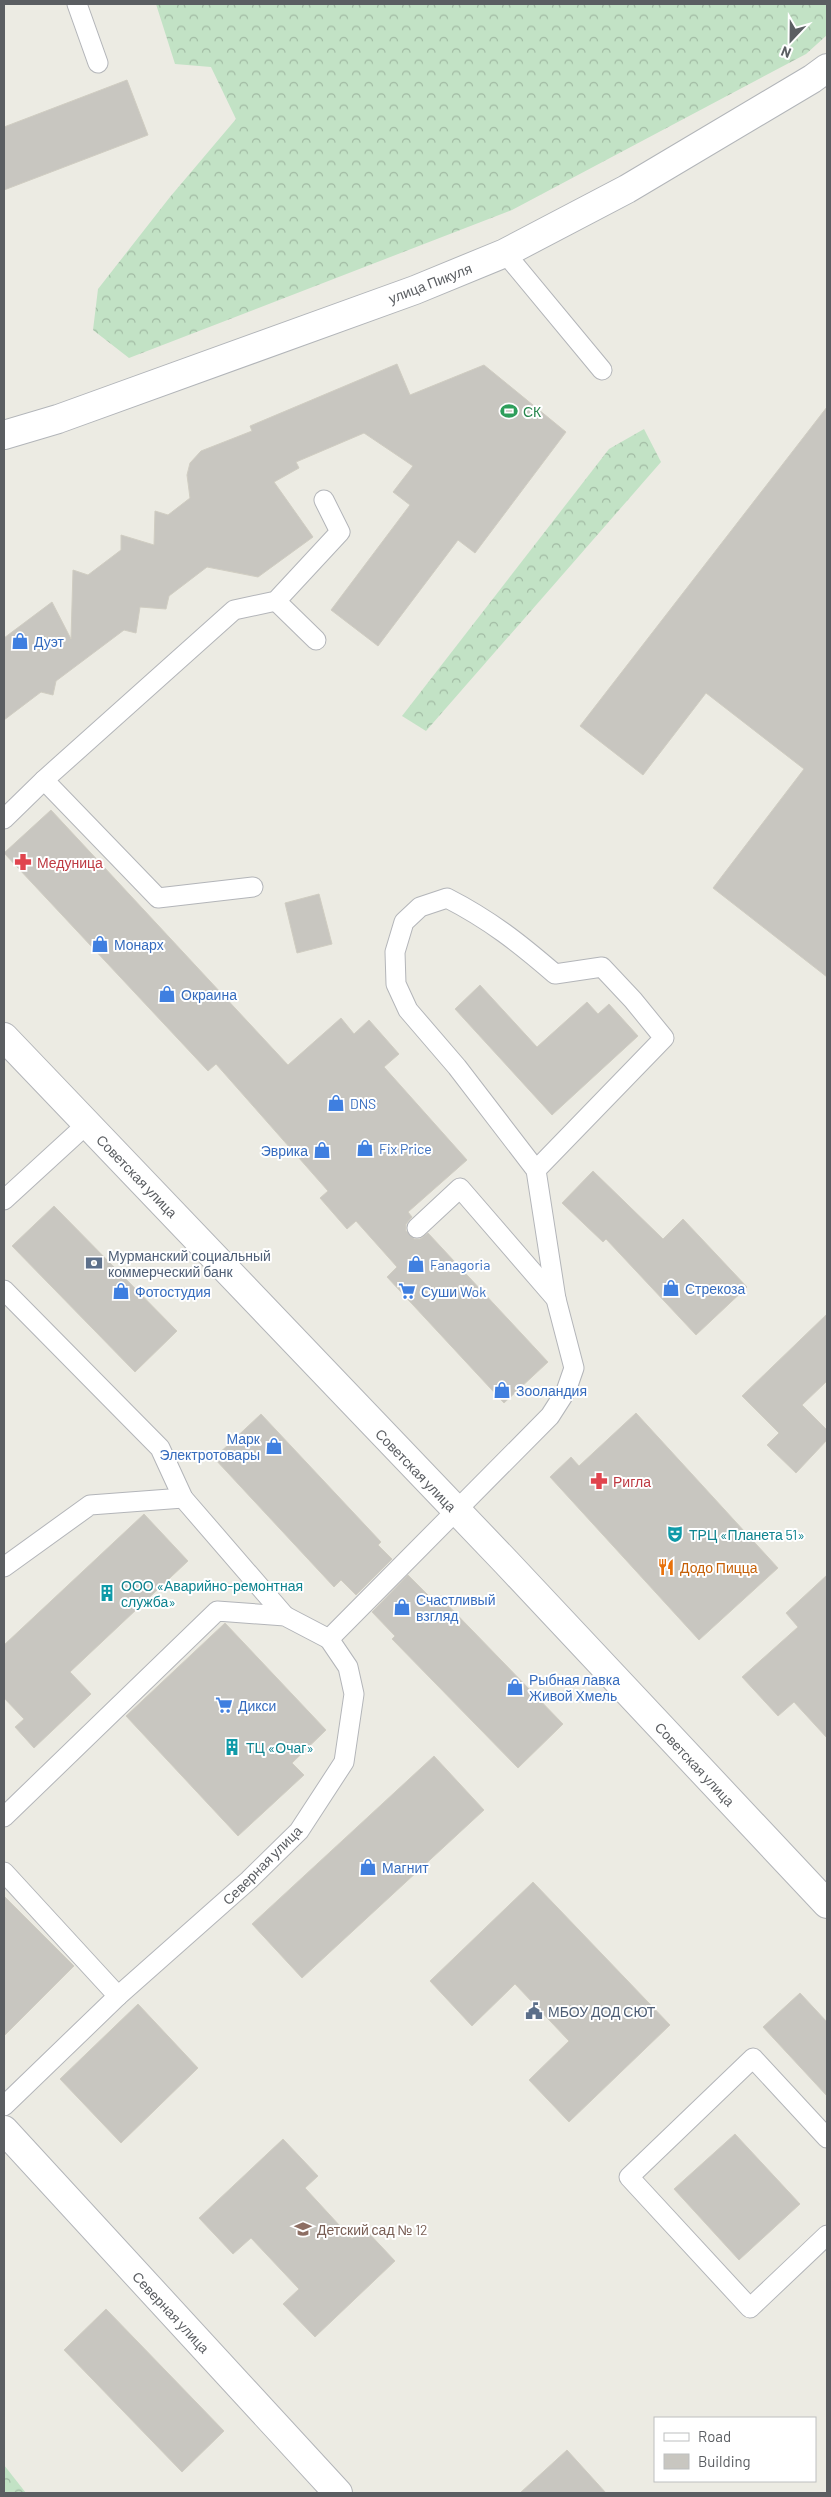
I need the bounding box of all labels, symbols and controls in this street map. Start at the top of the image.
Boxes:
north arrow [766,15,816,65]
text: N [778,43,793,62]
street label: улица Пикуля [386,259,474,307]
sports icon: СК [499,401,519,421]
place label: СК [523,403,542,420]
shop icon: Дуэт [10,631,30,651]
place label: Дуэт [34,633,64,650]
pharmacy icon: Медуница [13,852,33,872]
place label: Медуница [37,854,103,871]
shop icon: Монарх [90,934,110,954]
place label: Монарх [114,936,164,953]
shop icon: Окраина [157,984,177,1004]
place label: Окраина [181,986,237,1003]
shop icon: DNS [326,1093,346,1113]
place label: DNS [350,1095,376,1112]
street label: Советская улица [93,1131,181,1221]
shop icon: Fix Price [355,1138,375,1158]
shop icon: Эврика [312,1140,332,1160]
place label: Fix Price [379,1140,432,1157]
place label: Эврика [261,1142,308,1159]
place label: Мурманский социальный коммерческий банк [108,1247,271,1280]
bank icon: Мурманский социальный коммерческий банк [84,1253,104,1273]
shop icon: Fanagoria [406,1254,426,1274]
place label: Fanagoria [430,1256,490,1273]
shop icon: Стрекоза [661,1278,681,1298]
place label: Стрекоза [685,1280,745,1297]
shop icon: Фотостудия [111,1281,131,1301]
supermarket icon: Суши Wok [397,1281,417,1301]
place label: Фотостудия [135,1283,211,1300]
place label: Суши Wok [421,1283,486,1300]
shop icon: Зооландия [492,1380,512,1400]
place label: Зооландия [516,1382,587,1399]
street label: Советская улица [372,1425,460,1515]
place label: Марк Электротовары [160,1430,261,1463]
shop icon: Марк Электротовары [264,1436,284,1456]
pharmacy icon: Ригла [589,1471,609,1491]
place label: Ригла [613,1473,651,1490]
theatre icon: ТРЦ «Планета 51» [665,1524,685,1544]
place label: ТРЦ «Планета 51» [689,1526,805,1543]
restaurant icon: Додо Пицца [656,1557,676,1577]
place label: Додо Пицца [680,1559,758,1576]
place label: ООО «Аварийно-ремонтная служба» [121,1577,303,1610]
building icon: ООО «Аварийно-ремонтная служба» [97,1583,117,1603]
place label: Счастливый взгляд [416,1591,495,1624]
shop icon: Счастливый взгляд [392,1597,412,1617]
place label: Рыбная лавка Живой Хмель [529,1671,620,1704]
shop icon: Рыбная лавка Живой Хмель [505,1677,525,1697]
supermarket icon: Дикси [214,1695,234,1715]
place label: Дикси [238,1697,276,1714]
street label: Советская улица [652,1718,738,1810]
building icon: ТЦ «Очаг» [222,1737,242,1757]
place label: ТЦ «Очаг» [246,1739,314,1756]
street label: Северная улица [219,1822,305,1908]
shop icon: Магнит [358,1857,378,1877]
place label: Магнит [382,1859,429,1876]
public building icon: МБОУ ДОД СЮТ [524,2001,544,2021]
place label: МБОУ ДОД СЮТ [548,2003,656,2020]
school or university icon: Детский сад № 12 [293,2219,313,2239]
place label: Детский сад № 12 [317,2221,428,2238]
street label: Северная улица [129,2268,213,2356]
legend [654,2417,816,2482]
text: Road [698,2427,731,2445]
text: Building [698,2452,751,2470]

